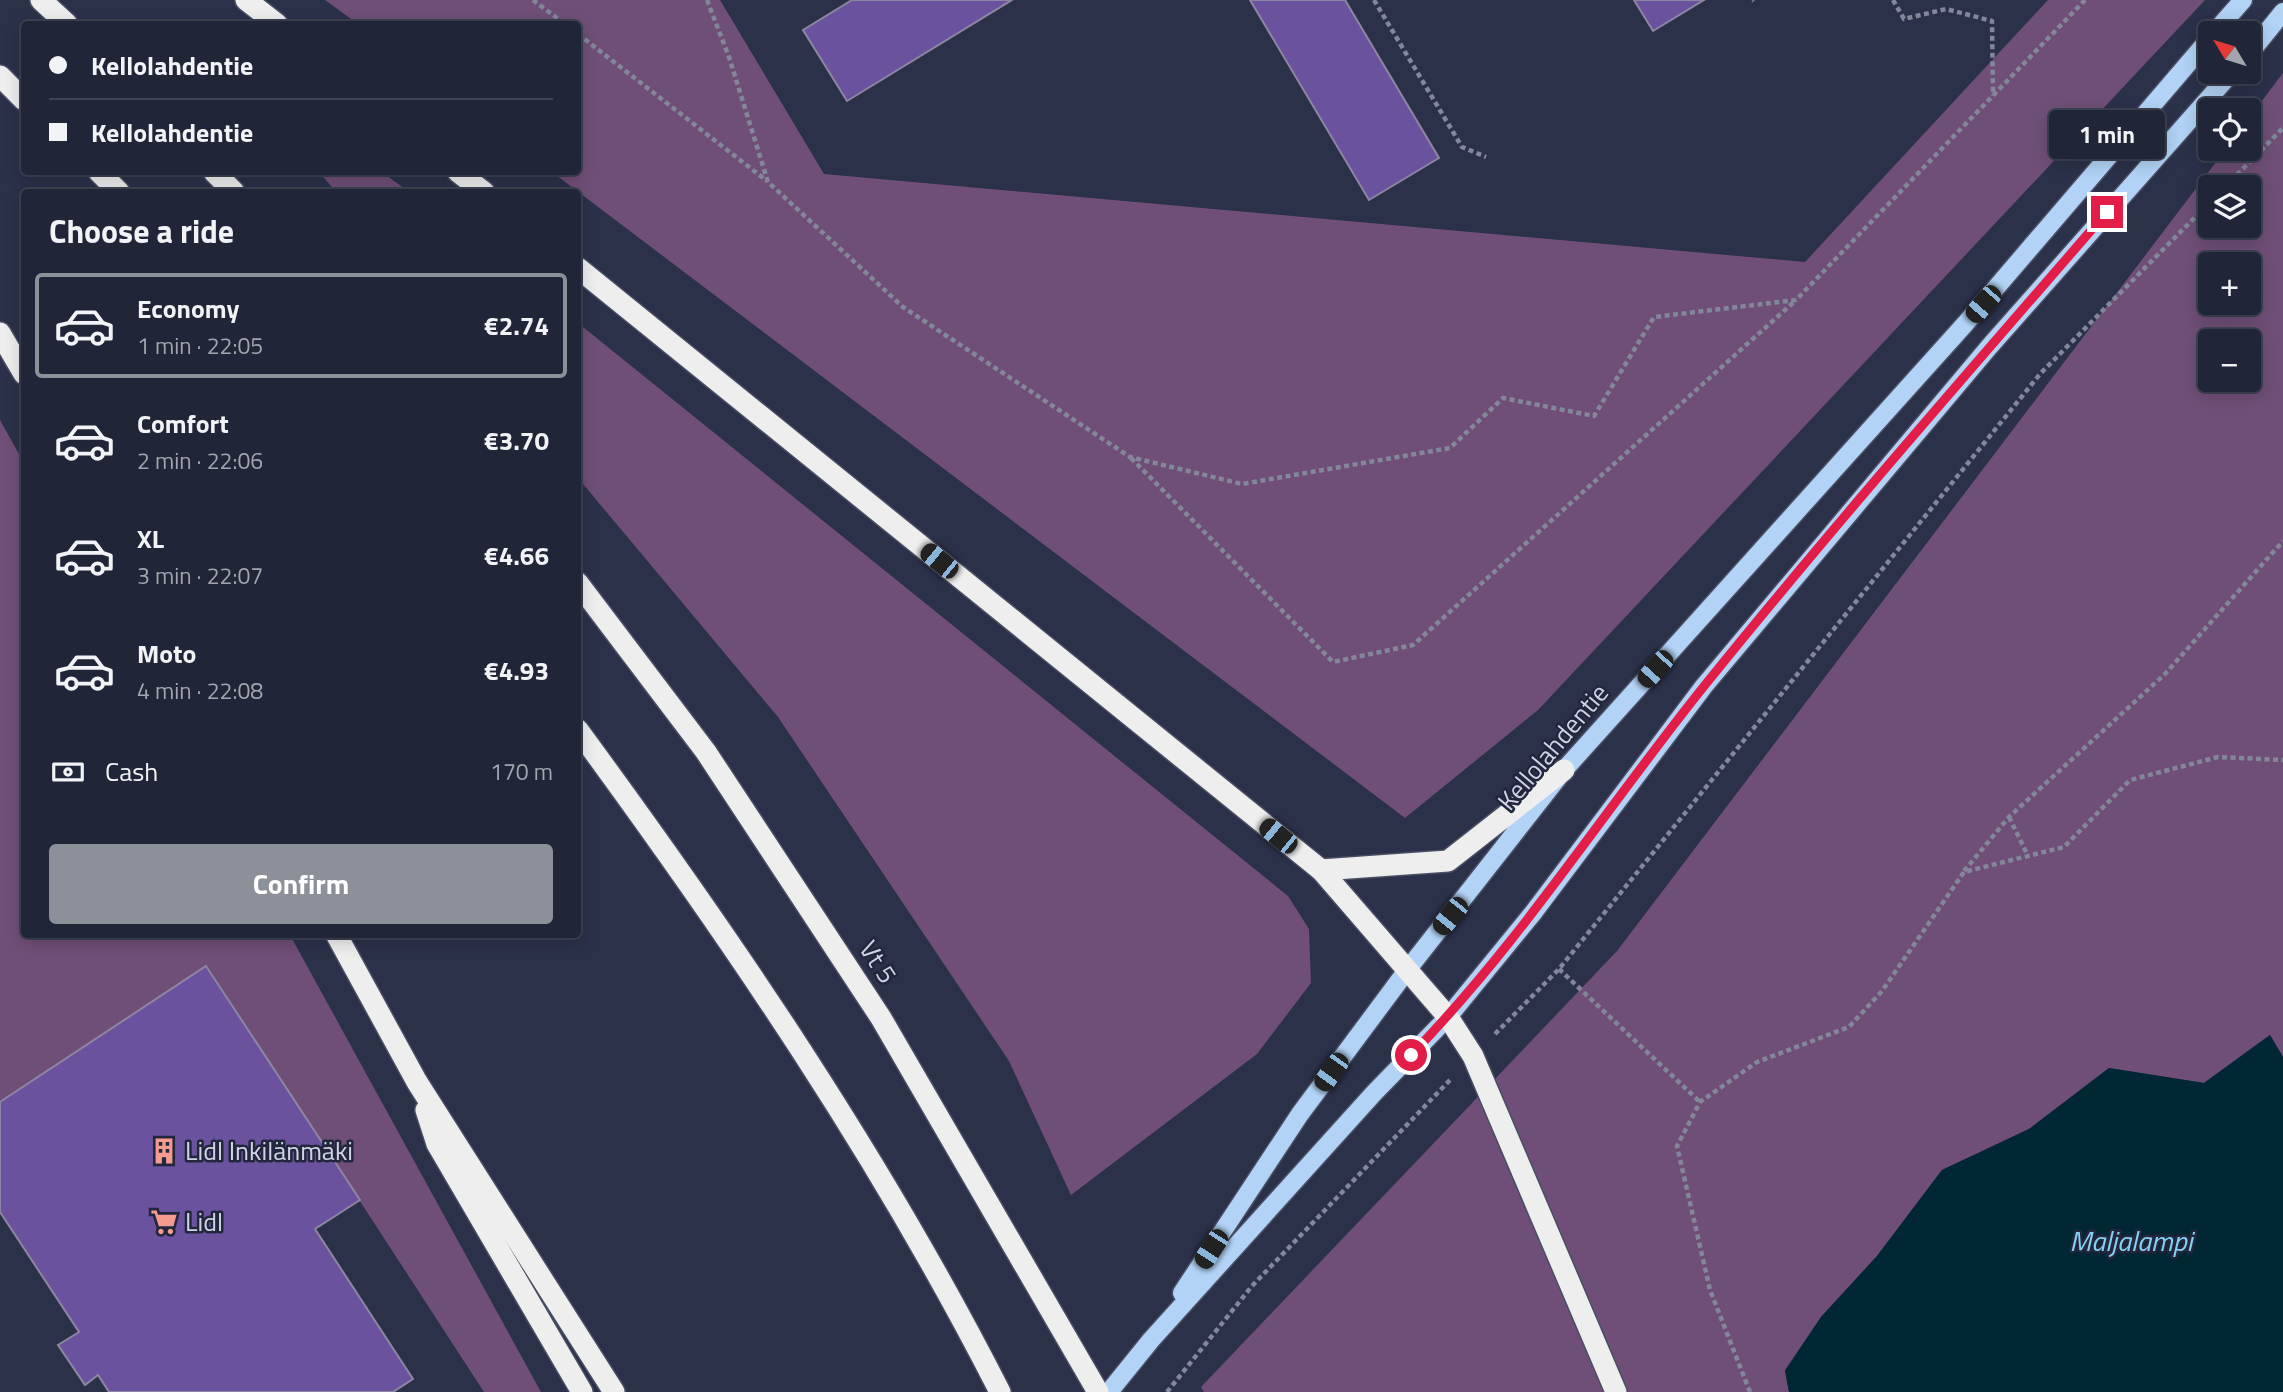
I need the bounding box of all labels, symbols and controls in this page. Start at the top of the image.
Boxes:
north arrow [2198,21,2261,84]
map controls [2198,21,2261,392]
text: Kellolahdentie [91,46,253,85]
button: locate [2198,98,2261,161]
callout: 1 min [2049,110,2165,160]
text: Kellolahdentie [91,113,253,152]
text: 1 min [2079,117,2135,152]
button: layers [2198,175,2261,238]
route end [2091,196,2123,228]
text: Choose a ride [49,207,234,255]
button: + [2198,252,2261,315]
car [1962,281,2005,327]
text: Economy [137,289,239,328]
icon: car [53,294,116,357]
text: €2.74 [484,306,549,345]
text: 1 min · 22:05 [137,328,263,363]
button: − [2198,329,2261,392]
text: Comfort [137,404,229,443]
icon: car [53,409,116,472]
text: €3.70 [484,421,549,460]
text: 2 min · 22:06 [137,443,263,478]
text: XL [137,519,164,558]
icon: car [53,524,116,587]
text: €4.66 [484,536,549,575]
car [917,540,962,582]
text: 3 min · 22:07 [137,558,263,593]
text: Moto [137,634,196,673]
icon: car [53,639,116,702]
car [1634,646,1677,692]
text: €4.93 [484,651,549,690]
text: 4 min · 22:08 [137,673,263,708]
street label: Kellolahdentie [1488,675,1617,819]
text: Cash [105,752,158,791]
icon: cash [49,753,87,791]
text: 170 m [490,754,553,789]
car [1256,815,1301,857]
button: Confirm [49,844,553,924]
car [1429,893,1472,939]
street label: Vt 5 [850,932,907,991]
route start [1395,1039,1427,1071]
car [1311,1049,1352,1095]
place label: Lidl Inkilänmäki [185,1131,353,1170]
building icon: Lidl Inkilänmäki [149,1136,179,1166]
place label: Lidl [185,1202,223,1241]
supermarket icon: Lidl [149,1207,179,1237]
water label: Maljalampi [2070,1219,2196,1262]
car [1191,1226,1232,1272]

